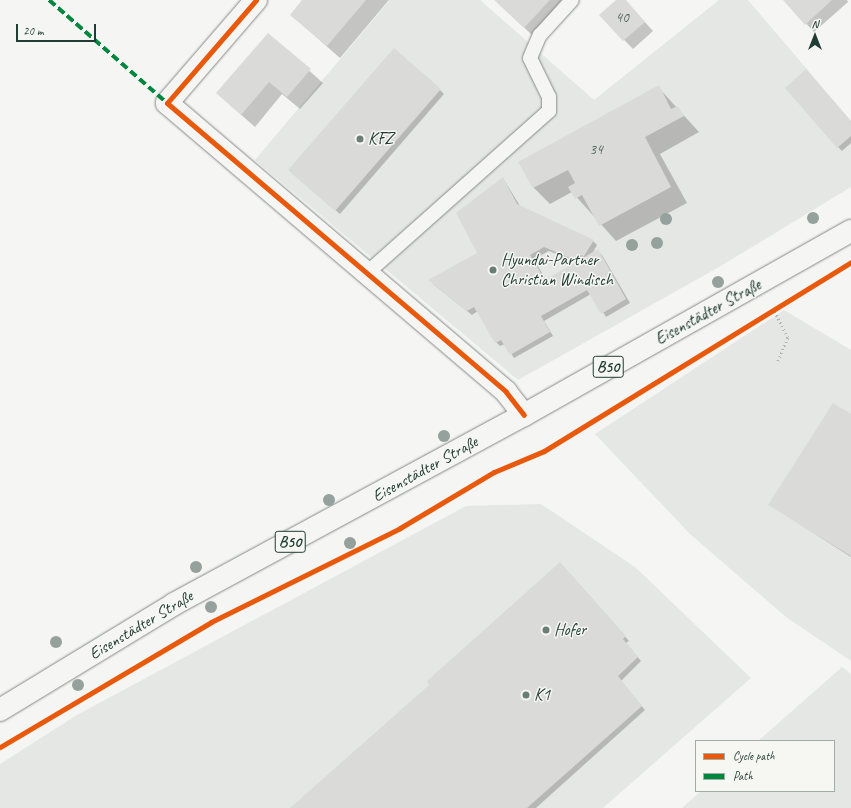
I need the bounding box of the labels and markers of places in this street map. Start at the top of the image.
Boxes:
place label: KFZ [368,129,393,149]
marker: KFZ [355,134,365,144]
place label: Hyundai-Partner Christian Windisch [501,250,613,290]
marker: Hyundai-Partner Christian Windisch [488,265,498,275]
place label: Hofer [554,620,586,640]
marker: Hofer [541,625,551,635]
place label: K1 [534,685,550,705]
marker: K1 [521,690,531,700]

